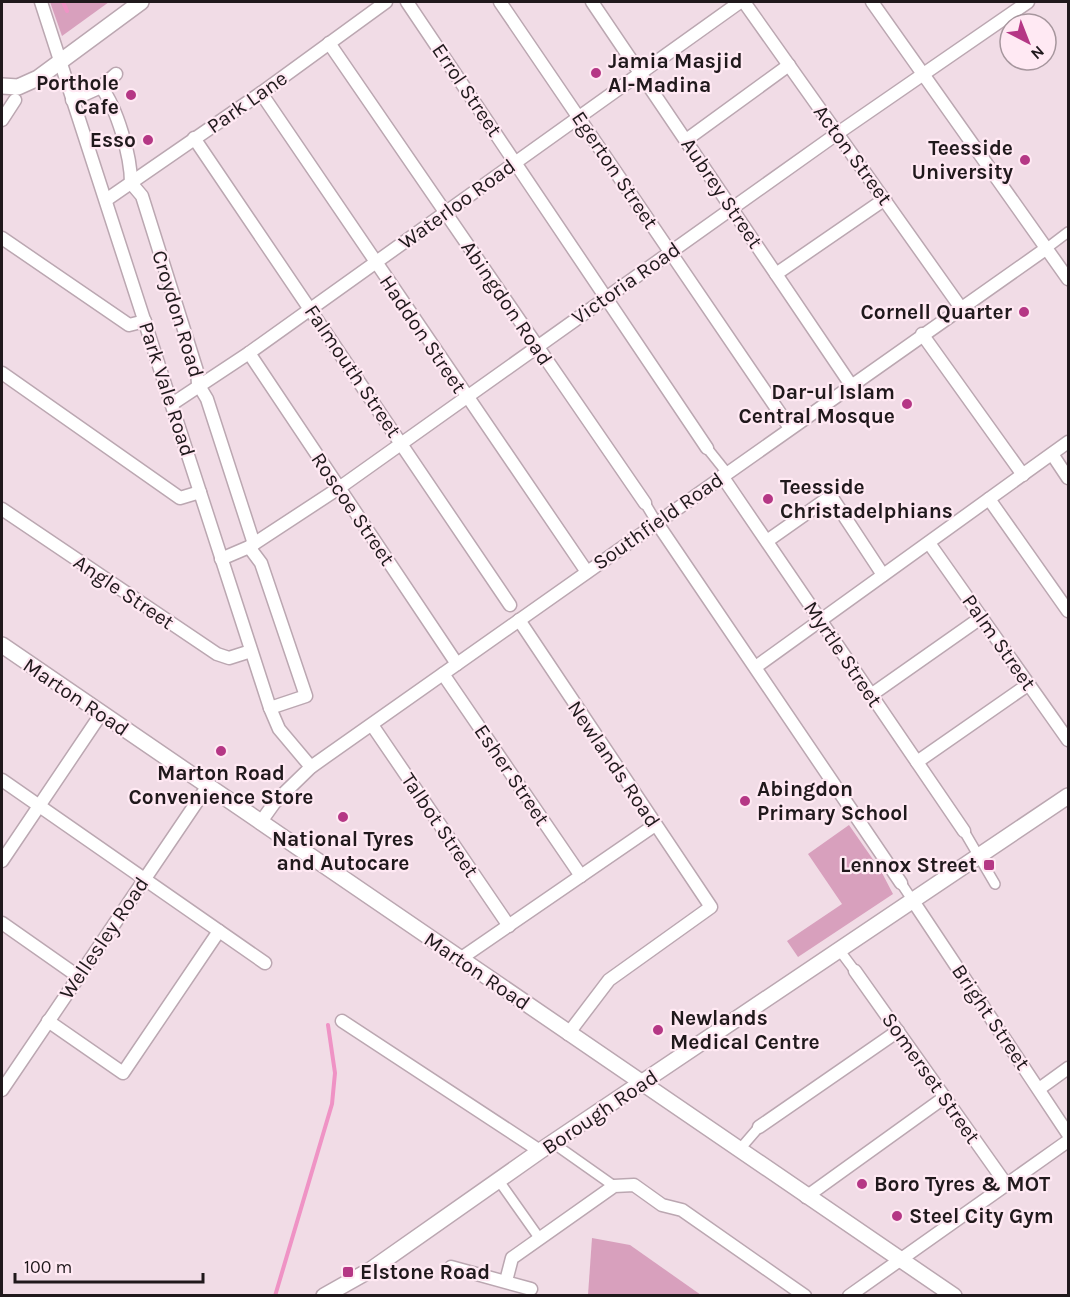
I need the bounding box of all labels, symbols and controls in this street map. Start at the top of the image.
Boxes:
north arrow [998,12,1058,72]
street label: Errol Street [427,39,507,141]
text: N [1027,42,1048,64]
place label: Jamia Masjid Al-Madina [608,49,743,97]
street label: Park Lane [202,66,292,138]
marker: Jamia Masjid Al-Madina [589,66,603,80]
place label: Porthole Cafe [36,71,119,119]
marker: Porthole Cafe [124,88,138,102]
street label: Acton Street [809,100,897,210]
street label: Egerton Street [567,107,663,233]
place label: Esso [90,128,136,152]
marker: Esso [141,133,155,147]
street label: Aubrey Street [676,133,768,253]
place label: Teesside University [911,136,1013,184]
marker: Teesside University [1018,153,1032,167]
street label: Waterloo Road [394,154,520,254]
street label: Abingdon Road [456,236,558,370]
street label: Victoria Road [567,237,685,329]
street label: Croydon Road [147,248,209,380]
street label: Haddon Street [375,270,471,398]
street label: Falmouth Street [300,300,406,442]
place label: Cornell Quarter [860,300,1013,324]
marker: Cornell Quarter [1017,305,1031,319]
street label: Park Vale Road [134,319,200,459]
place label: Dar-ul Islam Central Mosque [739,380,895,429]
marker: Dar-ul Islam Central Mosque [900,397,914,411]
street label: Roscoe Street [306,448,400,570]
street label: Southfield Road [588,467,728,575]
place label: Teesside Christadelphians [780,475,953,523]
marker: Teesside Christadelphians [761,492,775,506]
street label: Angle Street [69,550,179,634]
street label: Palm Street [957,590,1041,695]
street label: Myrtle Street [799,597,887,712]
street label: Marton Road [19,653,133,741]
street label: Newlands Road [563,696,665,832]
street label: Esher Street [469,720,555,830]
marker: Marton Road Convenience Store [214,744,228,758]
place label: Marton Road Convenience Store [129,761,313,809]
street label: Talbot Street [396,768,484,882]
place label: Abingdon Primary School [757,777,908,825]
marker: Abingdon Primary School [738,794,752,808]
marker: National Tyres and Autocare [336,810,350,824]
place label: National Tyres and Autocare [272,827,414,875]
place label: Lennox Street [840,853,977,877]
marker: Lennox Street [982,858,996,872]
street label: Wellesley Road [54,872,154,1004]
street label: Marton Road [420,927,534,1015]
street label: Bright Street [947,960,1035,1074]
place label: Newlands Medical Centre [670,1006,820,1054]
street label: Somerset Street [877,1008,985,1148]
marker: Newlands Medical Centre [651,1023,665,1037]
street label: Borough Road [538,1065,662,1159]
place label: Boro Tyres & MOT [874,1172,1051,1196]
marker: Boro Tyres & MOT [855,1177,869,1191]
place label: Steel City Gym [909,1204,1054,1228]
marker: Steel City Gym [890,1209,904,1223]
scale bar [15,1246,202,1284]
text: 100 m [24,1256,72,1278]
place label: Elstone Road [360,1260,490,1284]
marker: Elstone Road [341,1265,355,1279]

